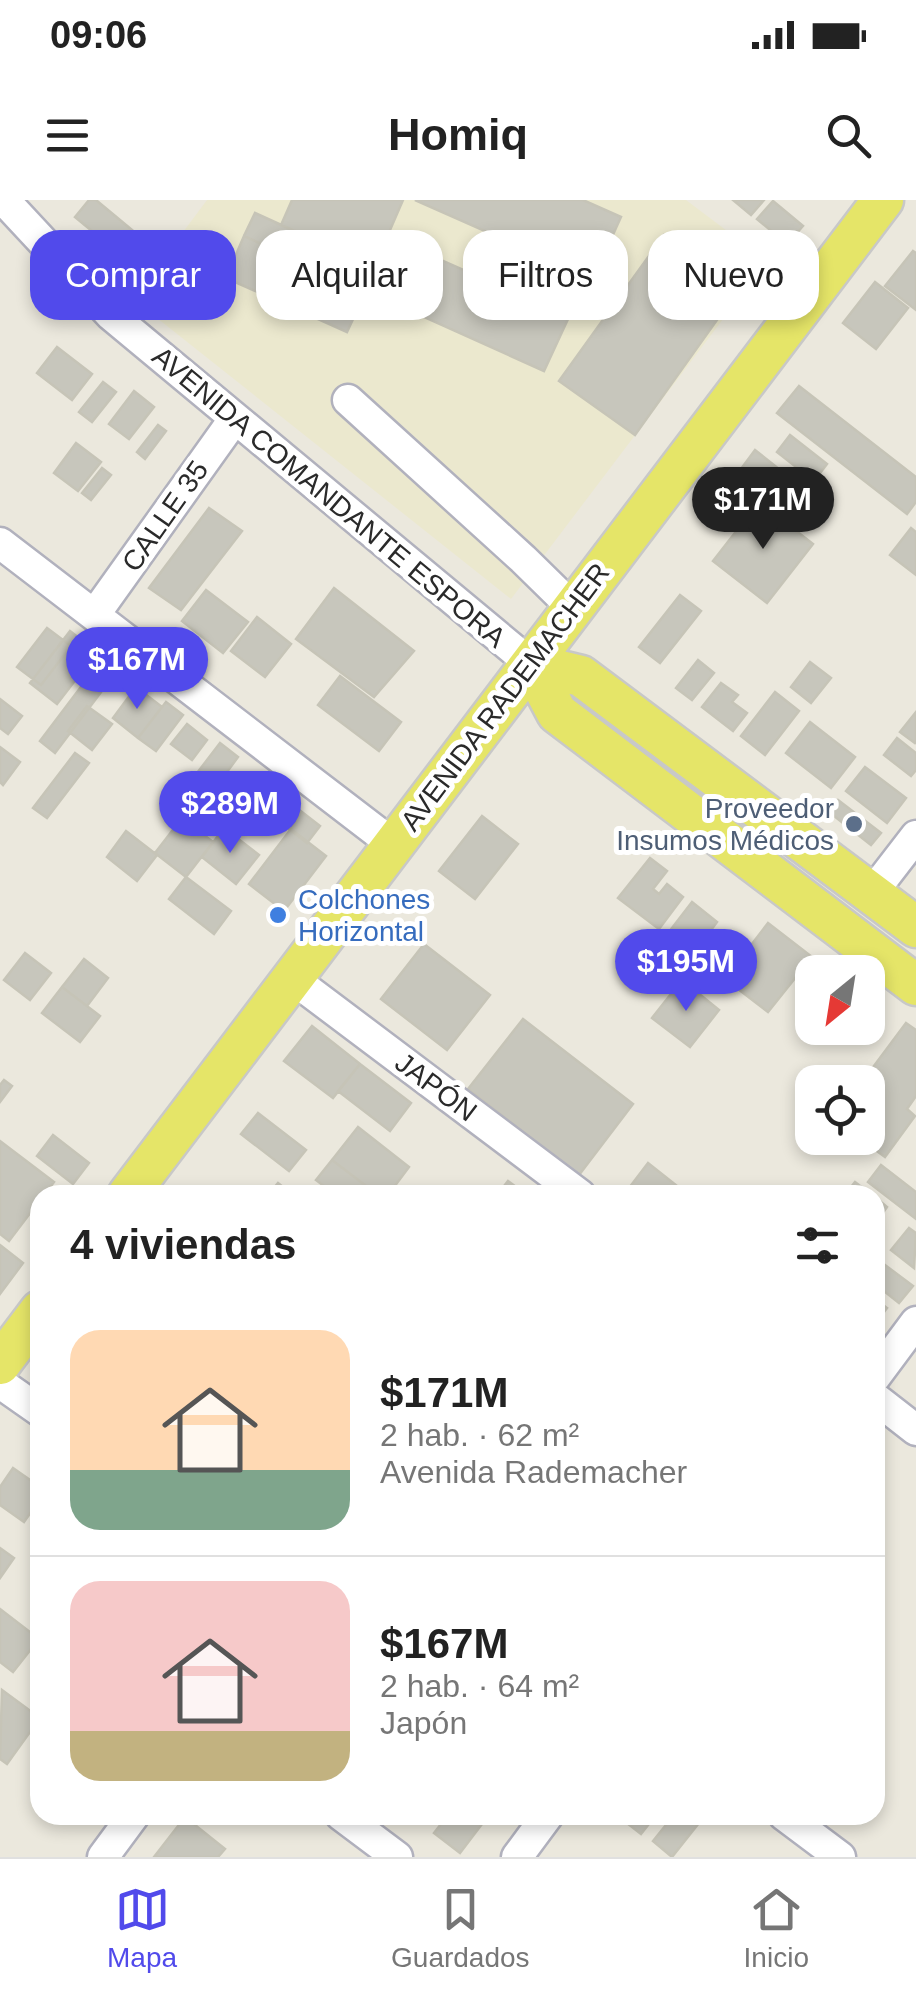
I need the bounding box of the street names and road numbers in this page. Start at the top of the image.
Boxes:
street label: AVENIDA COMANDANTE ESPORA [146,340,512,654]
street label: CALLE 35 [116,455,214,577]
street label: AVENIDA RADEMACHER [394,557,616,837]
street label: JAPÓN [389,1047,483,1127]

